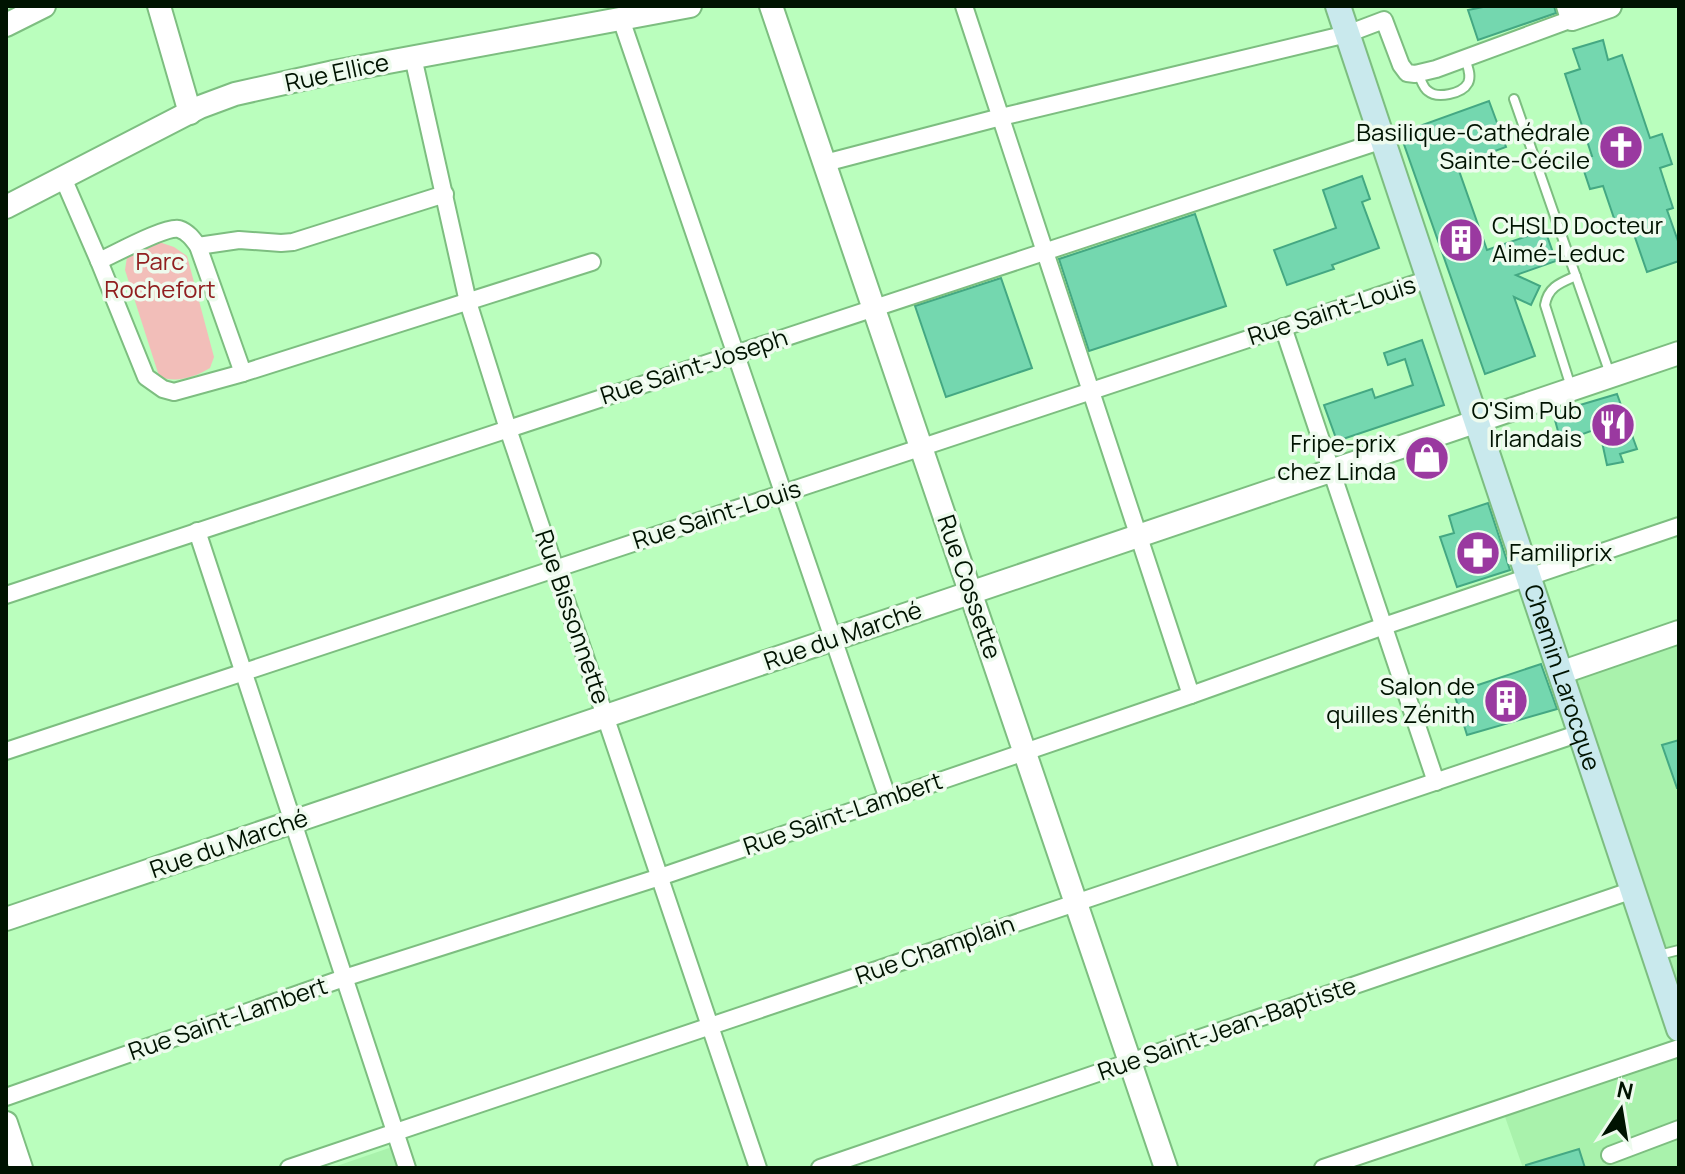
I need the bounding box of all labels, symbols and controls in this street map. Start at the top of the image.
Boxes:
street label: Rue Ellice [282,44,392,99]
place label: Basilique-Cathédrale Sainte-Cécile [1356,115,1590,176]
church icon: Basilique-Cathédrale Sainte-Cécile [1597,123,1645,171]
place label: CHSLD Docteur Aimé-Leduc [1492,208,1664,269]
building icon: CHSLD Docteur Aimé-Leduc [1437,216,1485,264]
park label: Parc Rochefort [104,244,216,305]
street label: Rue Saint-Louis [1243,267,1420,352]
street label: Rue Saint-Joseph [596,320,791,411]
place label: O'Sim Pub Irlandais [1471,393,1582,454]
restaurant icon: O'Sim Pub Irlandais [1589,401,1637,449]
place label: Fripe-prix chez Linda [1277,426,1396,487]
shop icon: Fripe-prix chez Linda [1403,434,1451,482]
street label: Rue Saint-Louis [628,471,805,556]
street label: Rue Cossette [930,510,1011,663]
street label: Rue Bissonnette [528,525,619,708]
pharmacy icon: Familiprix [1454,529,1502,577]
place label: Familiprix [1509,535,1613,568]
street label: Chemin Larocque [1517,580,1610,775]
street label: Rue du Marché [759,592,926,677]
place label: Salon de quilles Zénith [1326,669,1475,730]
building icon: Salon de quilles Zénith [1482,677,1530,725]
street label: Rue Saint-Lambert [739,763,946,862]
street label: Rue du Marché [145,800,312,885]
street label: Rue Champlain [850,906,1019,991]
street label: Rue Saint-Lambert [124,968,331,1067]
street label: Rue Saint-Jean-Baptiste [1093,968,1360,1087]
north arrow [1581,1070,1661,1150]
text: N [1614,1074,1636,1107]

